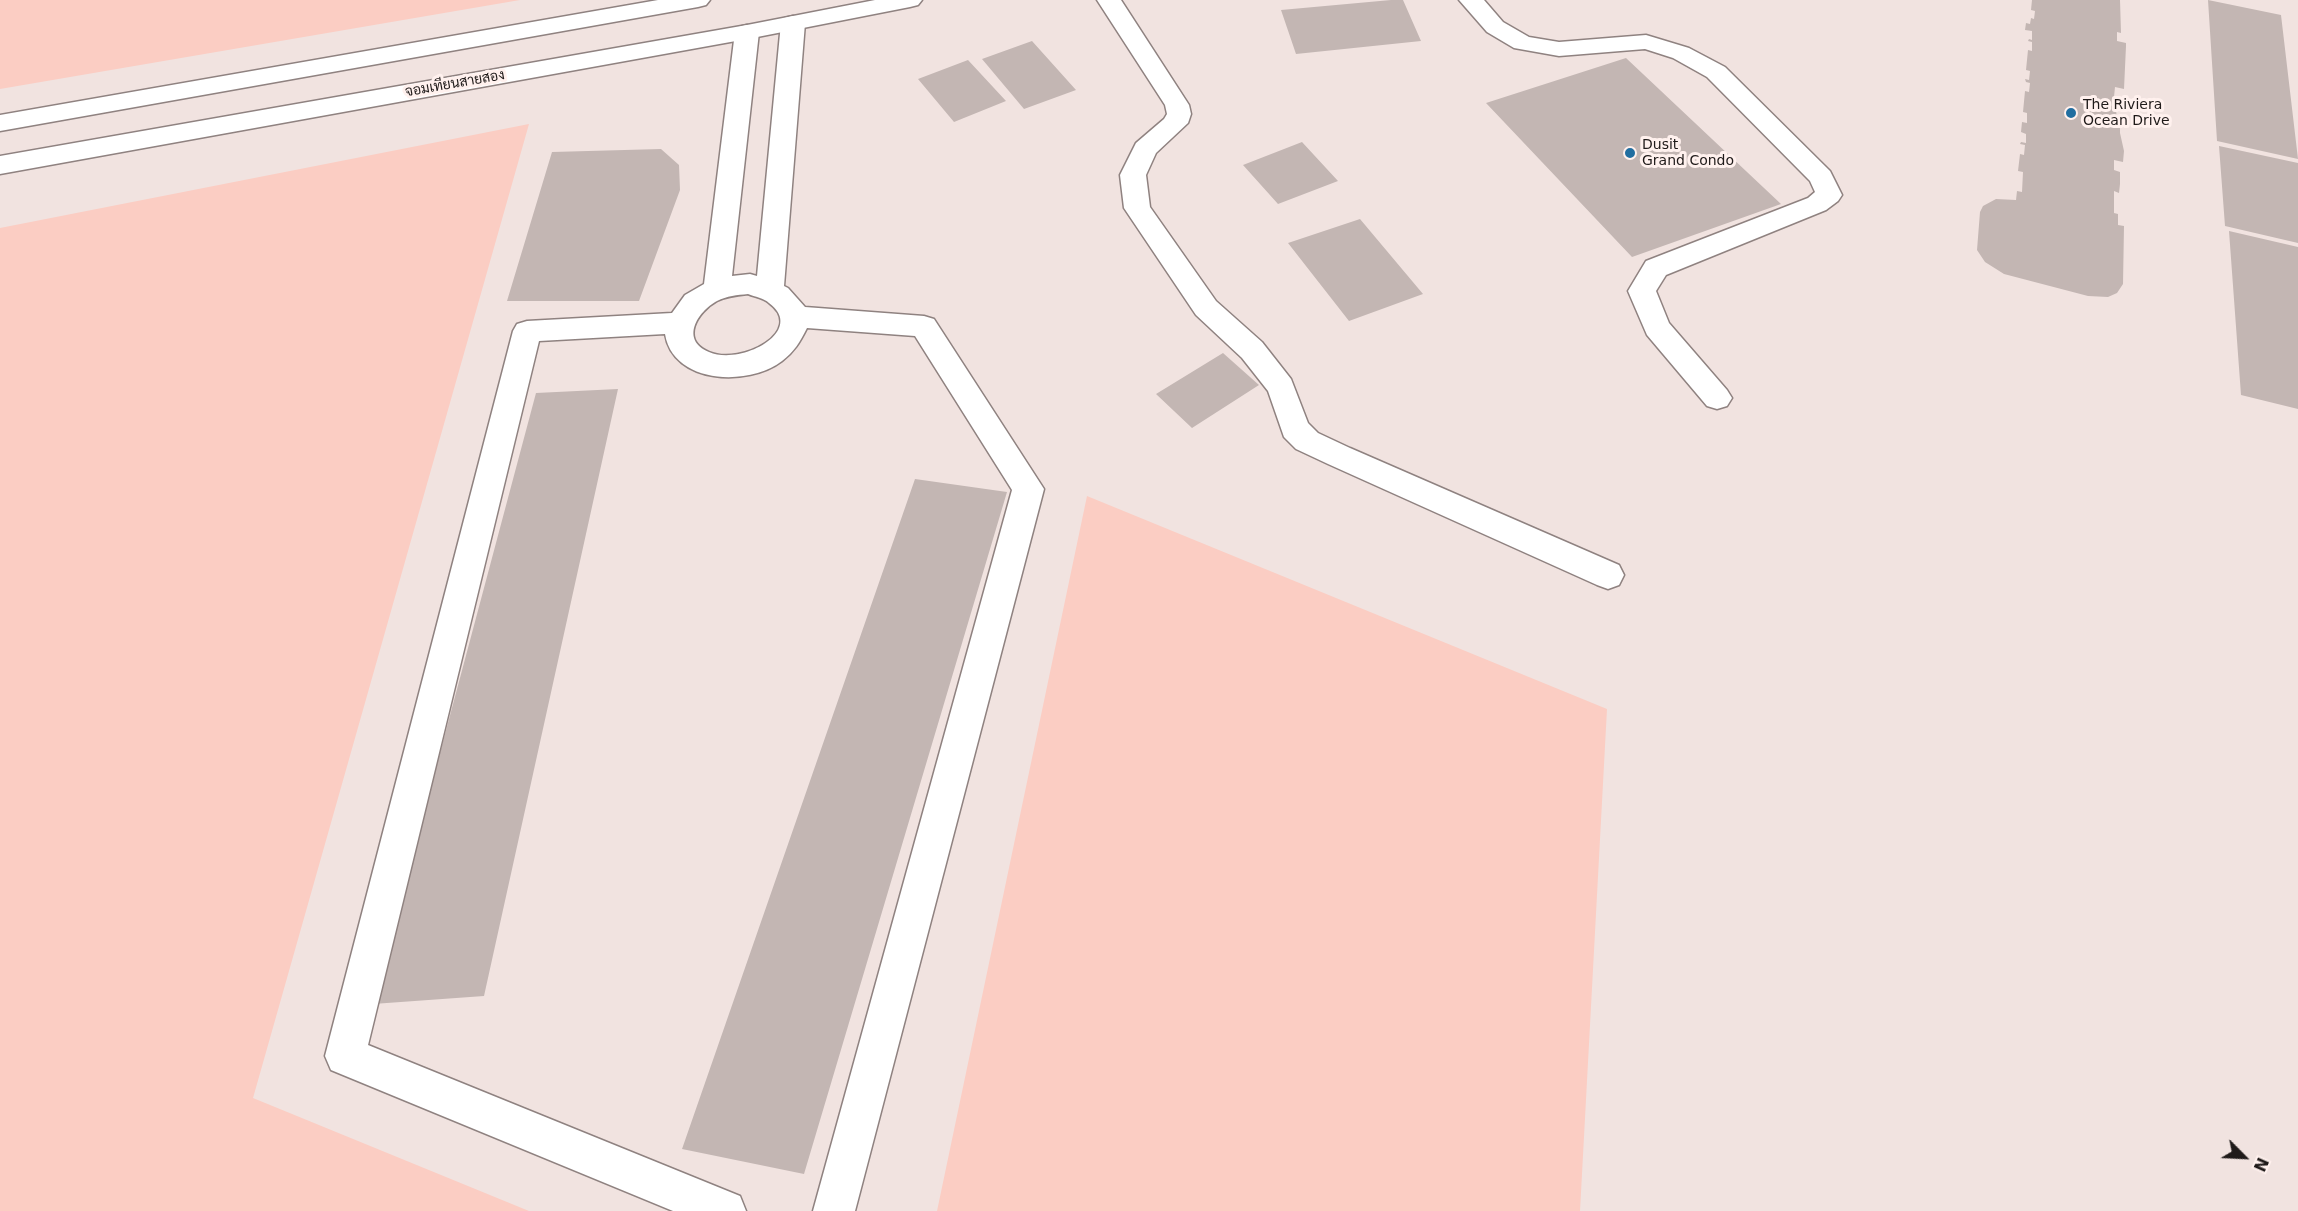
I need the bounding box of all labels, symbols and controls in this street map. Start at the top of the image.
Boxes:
street label: จอมเทียนสายสอง [404,67,506,101]
place label: The Riviera Ocean Drive [2083,97,2170,130]
marker: The Riviera Ocean Drive [2064,106,2078,120]
place label: Dusit Grand Condo [1642,137,1734,170]
marker: Dusit Grand Condo [1623,146,1637,160]
north arrow [2214,1127,2274,1187]
text: N [2250,1155,2272,1174]

